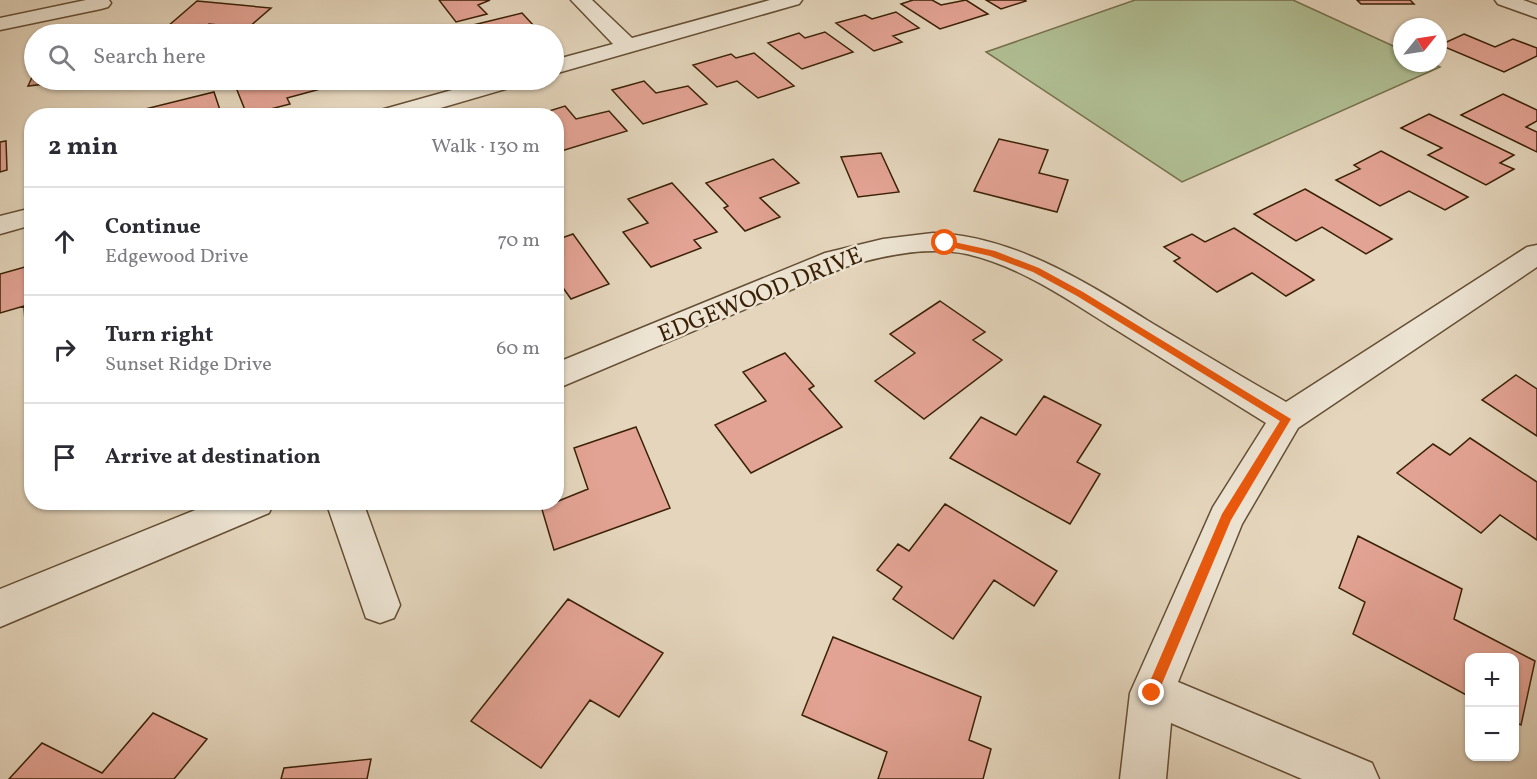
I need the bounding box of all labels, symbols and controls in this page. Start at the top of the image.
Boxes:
north arrow [1393,18,1447,72]
search box [24,24,564,90]
icon: search [45,41,78,74]
text: Search here [93,42,206,73]
text: 2 min [48,129,118,165]
text: Walk · 130 m [431,133,540,161]
text: Continue [105,212,201,243]
icon: ahead [48,225,81,258]
text: 70 m [497,227,540,255]
route start [931,229,957,255]
street label: EDGEWOOD DRIVE [653,239,868,352]
text: Edgewood Drive [105,243,248,271]
text: Turn right [105,320,213,351]
icon: right [48,333,81,366]
text: 60 m [496,335,540,363]
text: Sunset Ridge Drive [105,351,272,379]
icon: arrive [48,441,81,474]
text: Arrive at destination [105,442,321,473]
map controls [1465,653,1519,761]
button: + [1465,653,1519,707]
route end [1138,679,1164,705]
button: − [1465,707,1519,761]

